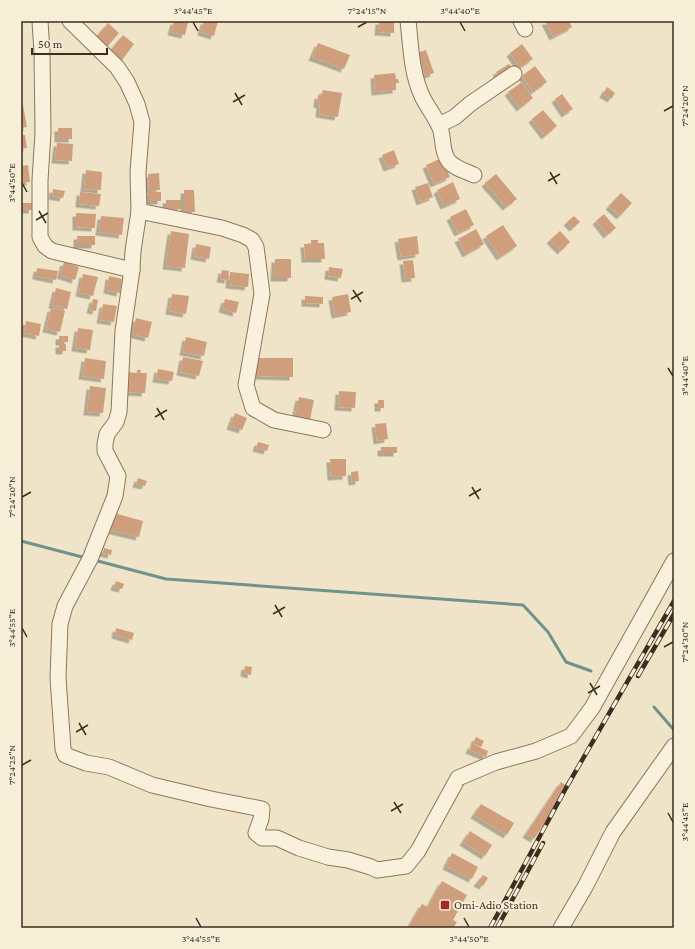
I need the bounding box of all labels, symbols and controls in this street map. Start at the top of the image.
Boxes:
text: 3°44'45"E [174,5,213,16]
text: 7°24'15"N [348,5,387,16]
text: 3°44'40"E [440,5,480,16]
scale bar [32,30,107,56]
text: 50 m [38,37,63,51]
text: 7°24'20"N [679,85,690,127]
text: 3°44'50"E [6,163,17,203]
text: 3°44'40"E [679,356,690,396]
text: 7°24'20"N [6,476,17,518]
text: 3°44'55"E [6,608,17,647]
text: 7°24'30"N [679,621,690,662]
text: 7°24'25"N [6,744,17,785]
text: 3°44'45"E [679,802,690,841]
place label: Omi-Adio Station [454,898,539,912]
marker: Omi-Adio Station [439,899,451,911]
text: 3°44'55"E [182,933,221,944]
text: 3°44'50"E [449,933,489,944]

